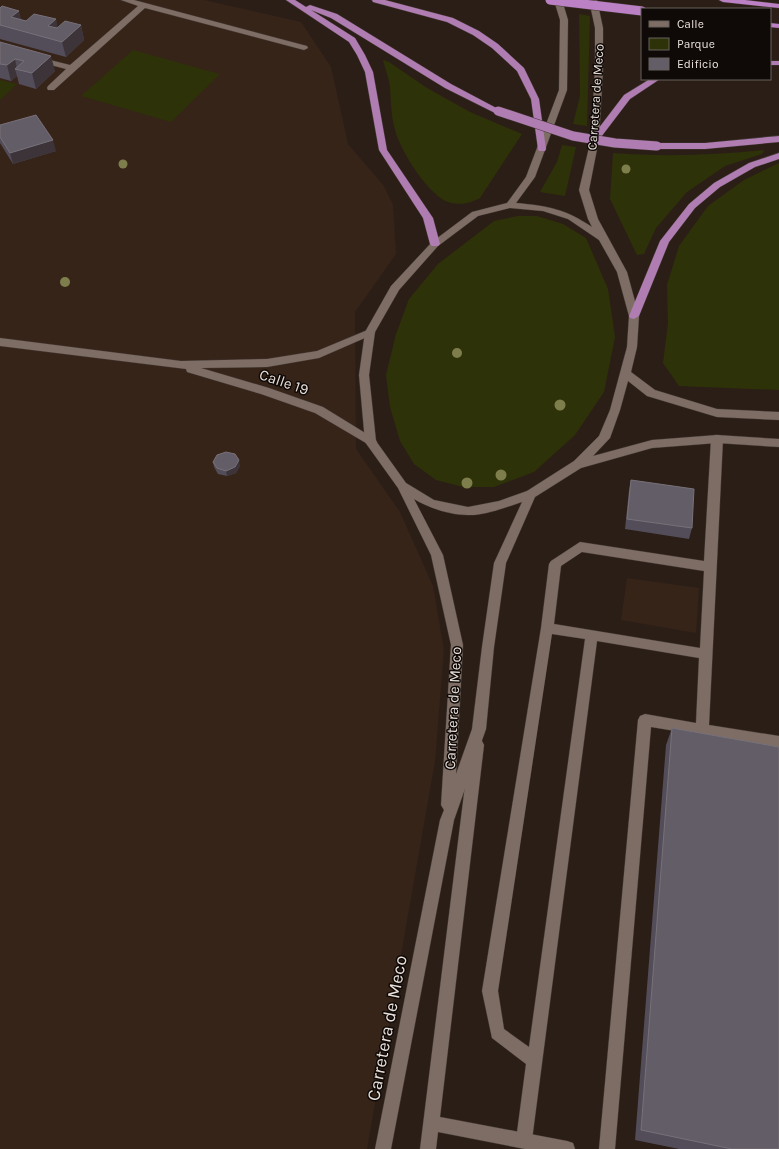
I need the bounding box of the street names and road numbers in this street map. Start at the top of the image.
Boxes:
street label: Carretera de Meco [584,43,607,151]
street label: Calle 19 [257,365,311,399]
street label: Carretera de Meco [441,646,465,770]
street label: Carretera de Meco [362,953,412,1103]

